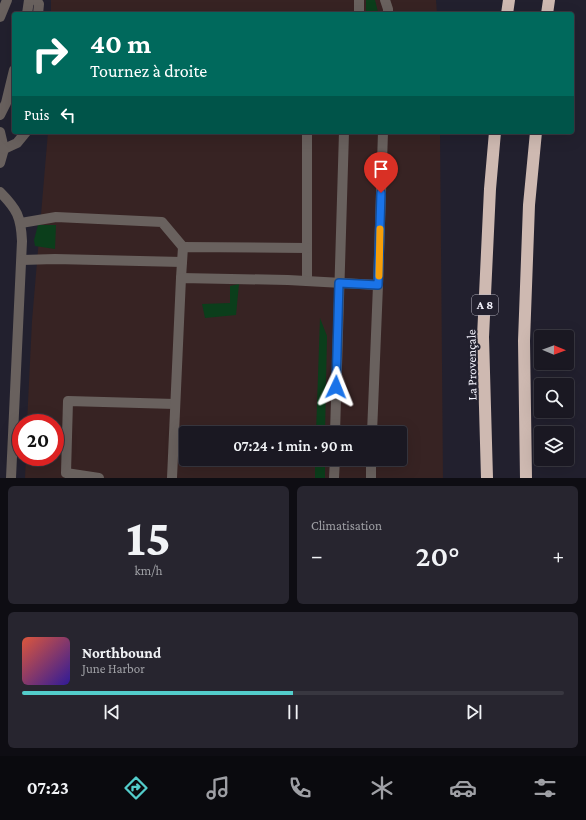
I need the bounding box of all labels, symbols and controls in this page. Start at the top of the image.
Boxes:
icon: right [24,28,76,80]
text: 40 m [90,28,151,59]
text: Tournez à droite [90,61,207,81]
icon: left [57,104,79,126]
text: Puis [24,107,49,123]
pin [364,152,398,193]
icon: arrive [370,158,392,180]
road number: A 8 [472,295,498,315]
street label: La Provençale [463,329,480,401]
north arrow [534,330,574,370]
map controls [534,330,574,466]
position arrow [315,366,357,408]
button: search [534,378,574,418]
speed limit sign: 20 [12,414,64,466]
button: layers [534,426,574,466]
text: 07:24 · 1 min · 90 m [233,438,353,454]
text: 15 [126,508,171,566]
text: Climatisation [311,518,382,533]
text: 20° [416,539,459,572]
text: − [311,543,323,568]
text: + [552,543,564,568]
text: km/h [134,563,163,578]
text: Northbound [82,645,161,661]
text: June Harbor [82,661,145,676]
icon: previous [101,701,123,723]
icon: pause [282,701,304,723]
icon: next [463,701,485,723]
icon: directions [122,774,150,802]
icon: music [204,774,232,802]
icon: phone [286,774,314,802]
icon: climate [368,774,396,802]
icon: car [449,774,477,802]
icon: filters [531,774,559,802]
text: 07:23 [27,778,69,798]

